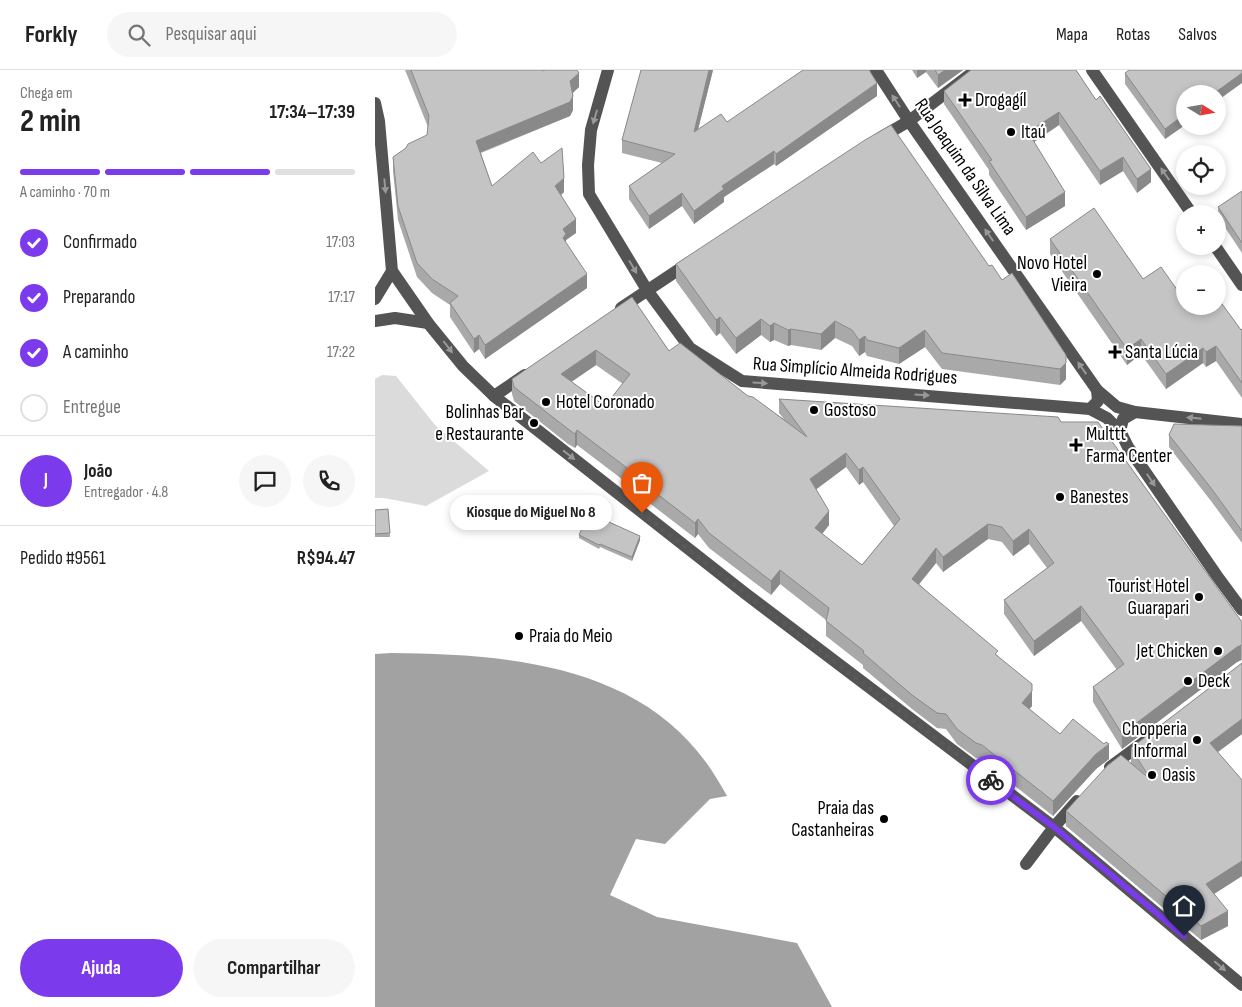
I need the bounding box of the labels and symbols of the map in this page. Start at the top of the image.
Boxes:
north arrow [1176,85,1226,135]
place label: Drogagíl [975,89,1027,112]
one-way arrow [892,94,901,108]
street label: Rua Joaquim da Silva Lima [909,94,1021,240]
marker: Drogagíl [959,94,971,106]
one-way arrow [591,109,599,125]
place label: Itaú [1021,121,1046,144]
marker: Itaú [1005,126,1017,138]
one-way arrow [1160,167,1170,181]
one-way arrow [381,178,389,194]
one-way arrow [984,228,994,241]
place label: Novo Hotel Vieira [1017,252,1087,297]
one-way arrow [628,260,637,273]
marker: Novo Hotel Vieira [1091,268,1103,280]
one-way arrow [443,341,454,354]
place label: Santa Lúcia [1125,341,1198,364]
marker: Santa Lúcia [1109,346,1121,358]
street label: Rua Simplício Almeida Rodrigues [752,352,958,390]
one-way arrow [1077,361,1087,375]
one-way arrow [753,379,769,387]
place label: Hotel Coronado [556,391,655,414]
one-way arrow [915,391,931,399]
marker: Hotel Coronado [540,396,552,408]
place label: Gostoso [824,399,876,422]
place label: Bolinhas Bar e Restaurante [435,401,525,446]
marker: Gostoso [808,404,820,416]
one-way arrow [1185,414,1201,422]
marker: Bolinhas Bar e Restaurante [528,417,540,429]
place label: Multtt Farma Center [1086,423,1172,468]
marker: Multtt Farma Center [1070,439,1082,451]
one-way arrow [562,450,575,461]
pin [621,462,663,513]
one-way arrow [1146,473,1156,487]
place label: Banestes [1070,486,1129,509]
marker: Banestes [1054,491,1066,503]
callout: Kiosque do Miguel No 8 [449,496,612,530]
place label: Tourist Hotel Guarapari [1108,575,1189,620]
marker: Tourist Hotel Guarapari [1193,591,1205,603]
place label: Praia do Meio [529,625,613,648]
marker: Praia do Meio [513,630,525,642]
place label: Jet Chicken [1136,640,1208,663]
marker: Jet Chicken [1212,645,1224,657]
place label: Deck [1198,670,1231,693]
marker: Deck [1182,675,1194,687]
place label: Chopperia Informal [1122,718,1187,763]
marker: Chopperia Informal [1191,734,1203,746]
courier [966,755,1016,805]
place label: Oasis [1162,764,1196,787]
marker: Oasis [1146,769,1158,781]
place label: Praia das Castanheiras [791,797,874,842]
marker: Praia das Castanheiras [878,813,890,825]
pin [1163,885,1205,936]
one-way arrow [1213,960,1225,972]

